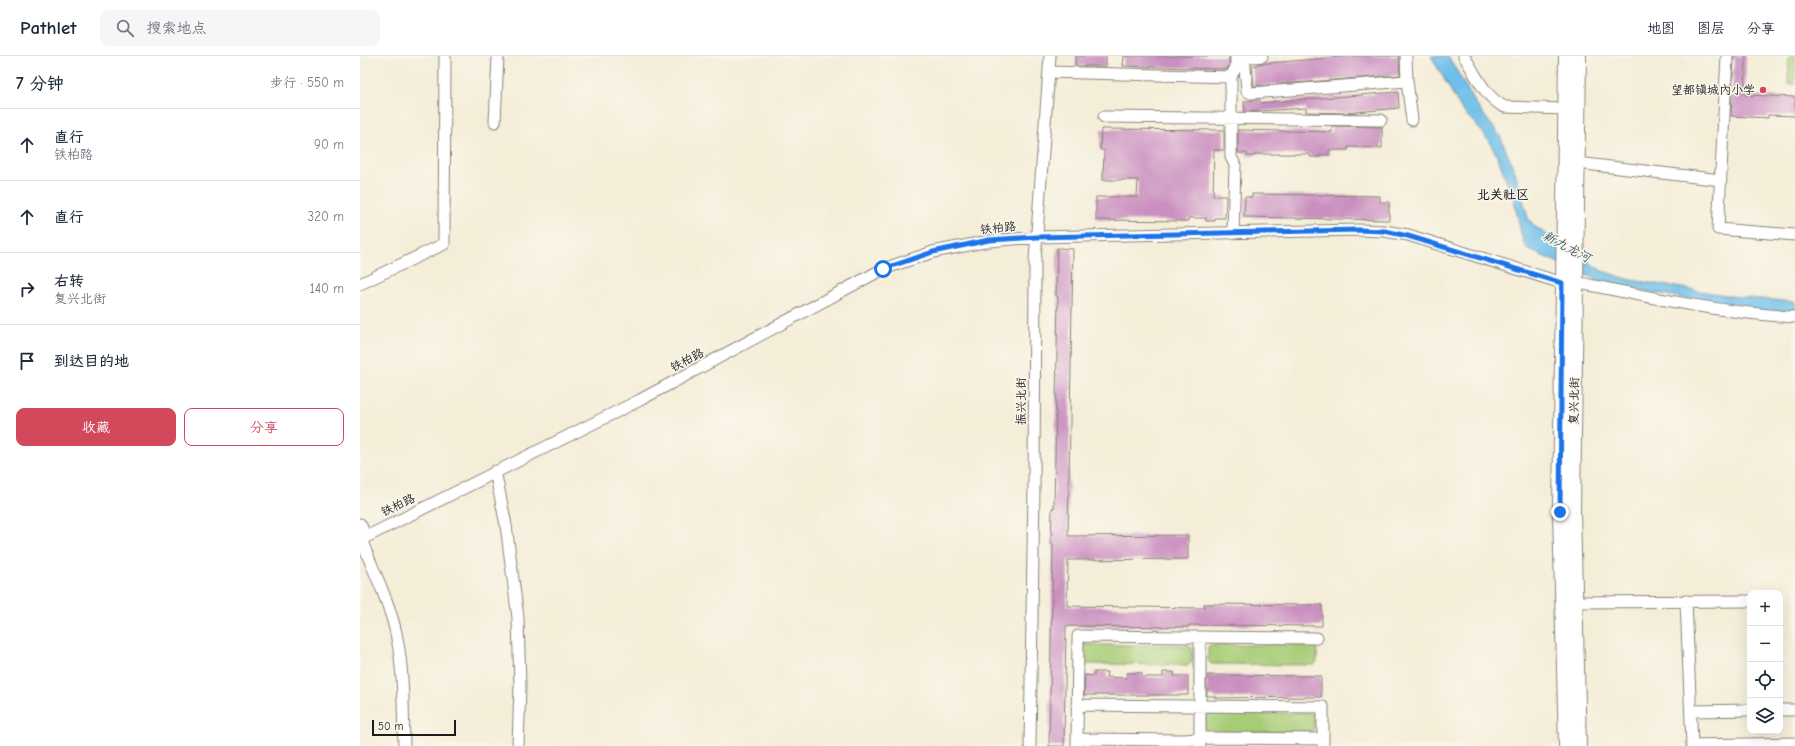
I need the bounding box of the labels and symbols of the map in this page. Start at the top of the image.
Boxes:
place label: 望都镇城内小学 [1671,83,1755,97]
marker: 望都镇城内小学 [1758,85,1768,95]
district label: 北关社区 [1477,187,1529,202]
street label: 铁柏路 [979,219,1017,237]
water label: 新九龙河 [1540,228,1595,266]
route start [874,260,892,278]
street label: 铁柏路 [668,345,706,375]
street label: 振兴北街 [1014,377,1028,425]
street label: 复兴北街 [1567,377,1581,425]
street label: 铁柏路 [379,491,417,519]
route end [1551,503,1569,521]
scale bar [372,718,456,737]

